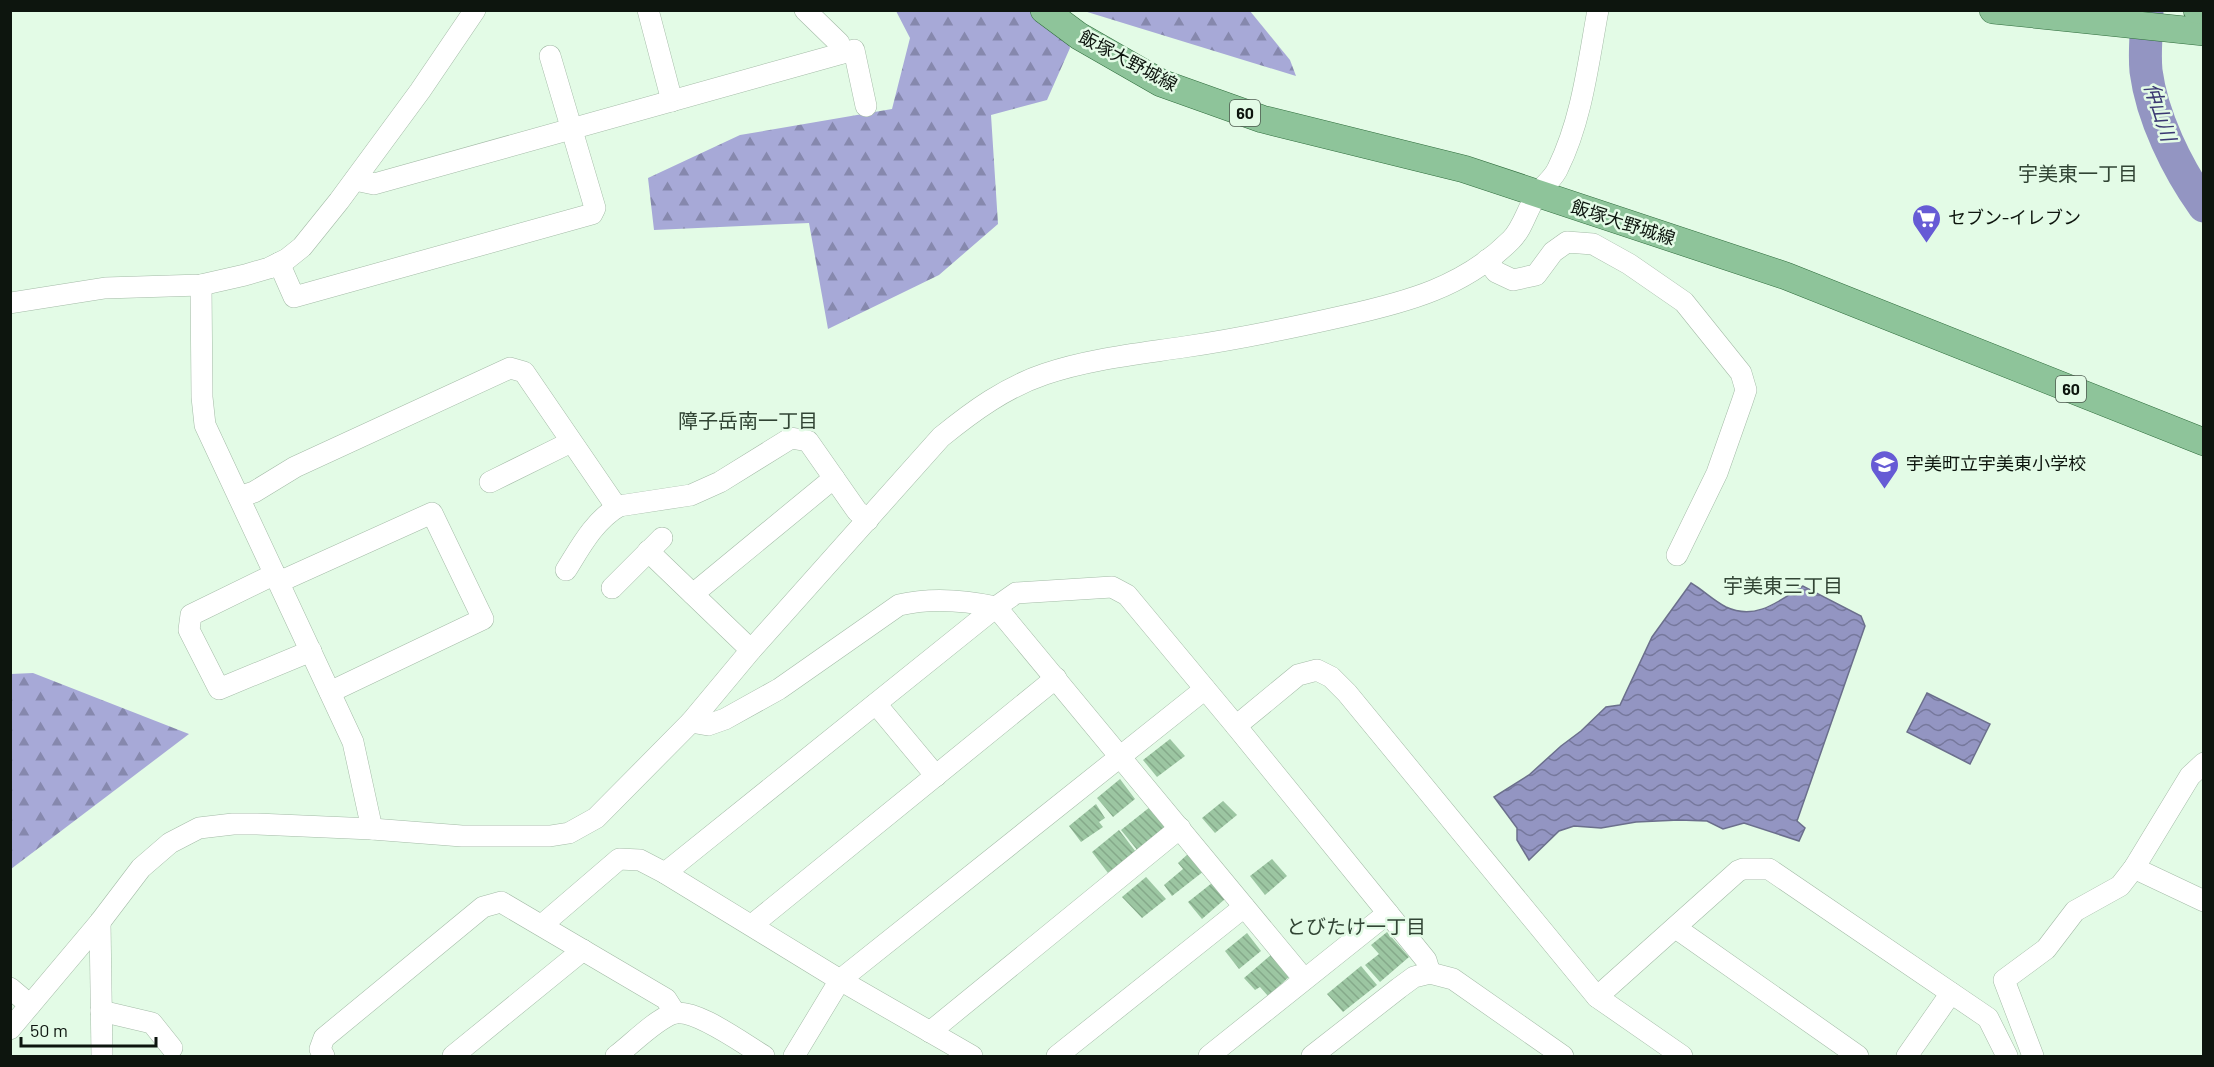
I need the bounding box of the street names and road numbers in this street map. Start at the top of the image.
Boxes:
street label: 飯塚大野城線 [1076,25,1181,95]
road number: 60 [1230,100,1260,126]
street label: 飯塚大野城線 [1569,195,1678,249]
road number: 60 [2056,376,2086,402]

